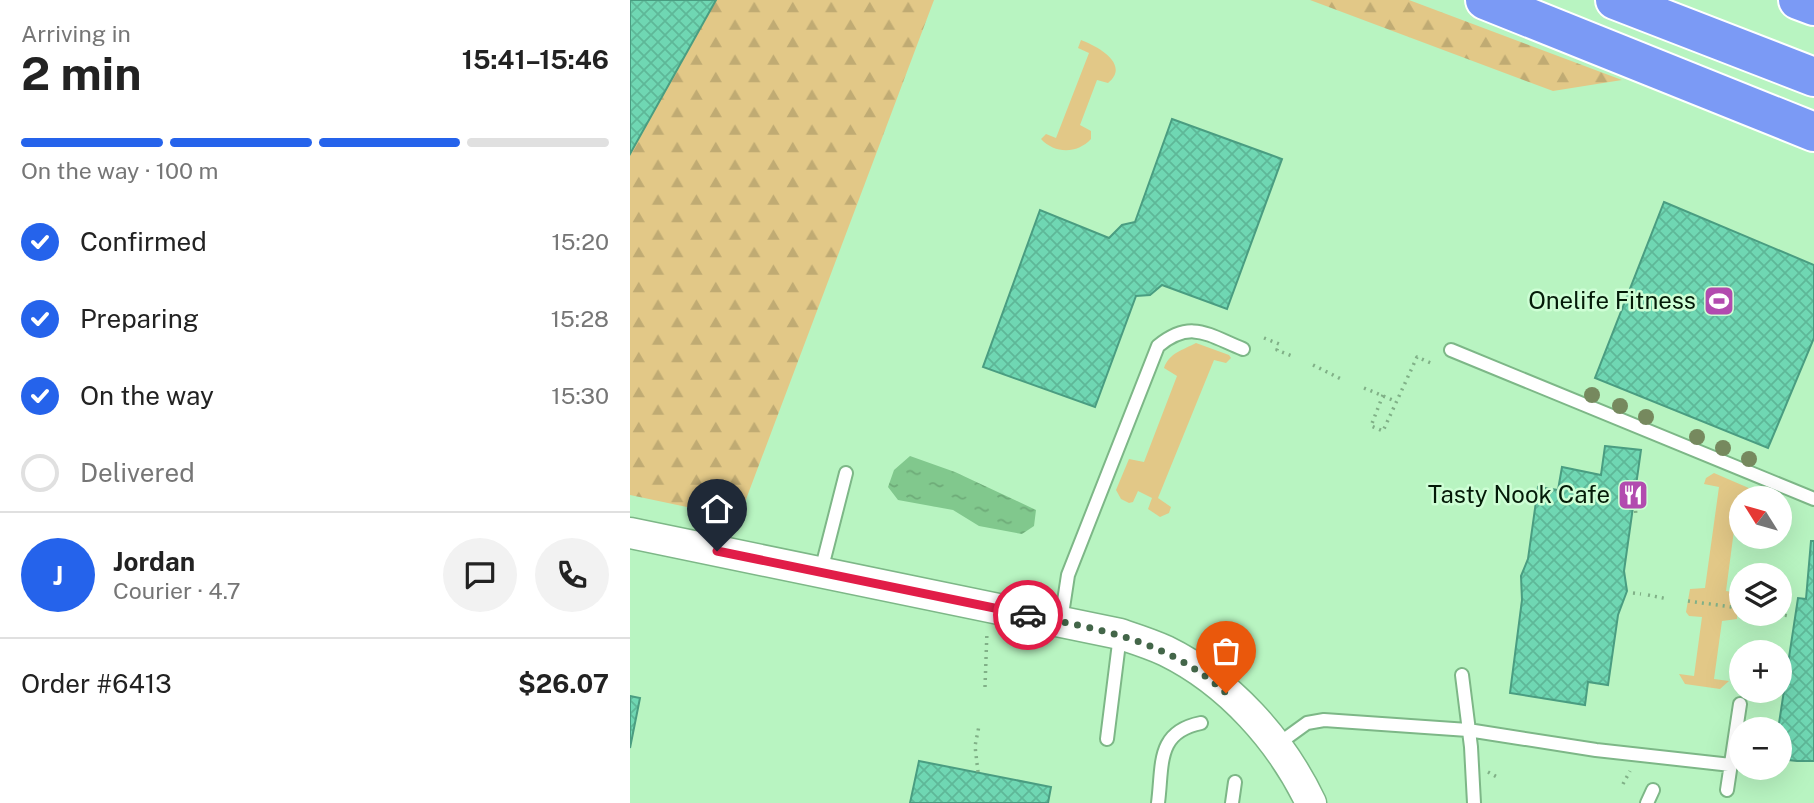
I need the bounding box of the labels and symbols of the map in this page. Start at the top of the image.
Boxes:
sports icon: Onelife Fitness [1702,284,1736,318]
place label: Onelife Fitness [1528,286,1696,314]
restaurant icon: Tasty Nook Cafe [1616,478,1650,512]
pin [687,479,747,551]
place label: Tasty Nook Cafe [1428,480,1610,508]
north arrow [1729,486,1792,550]
courier [993,580,1063,650]
pin [1196,621,1256,693]

